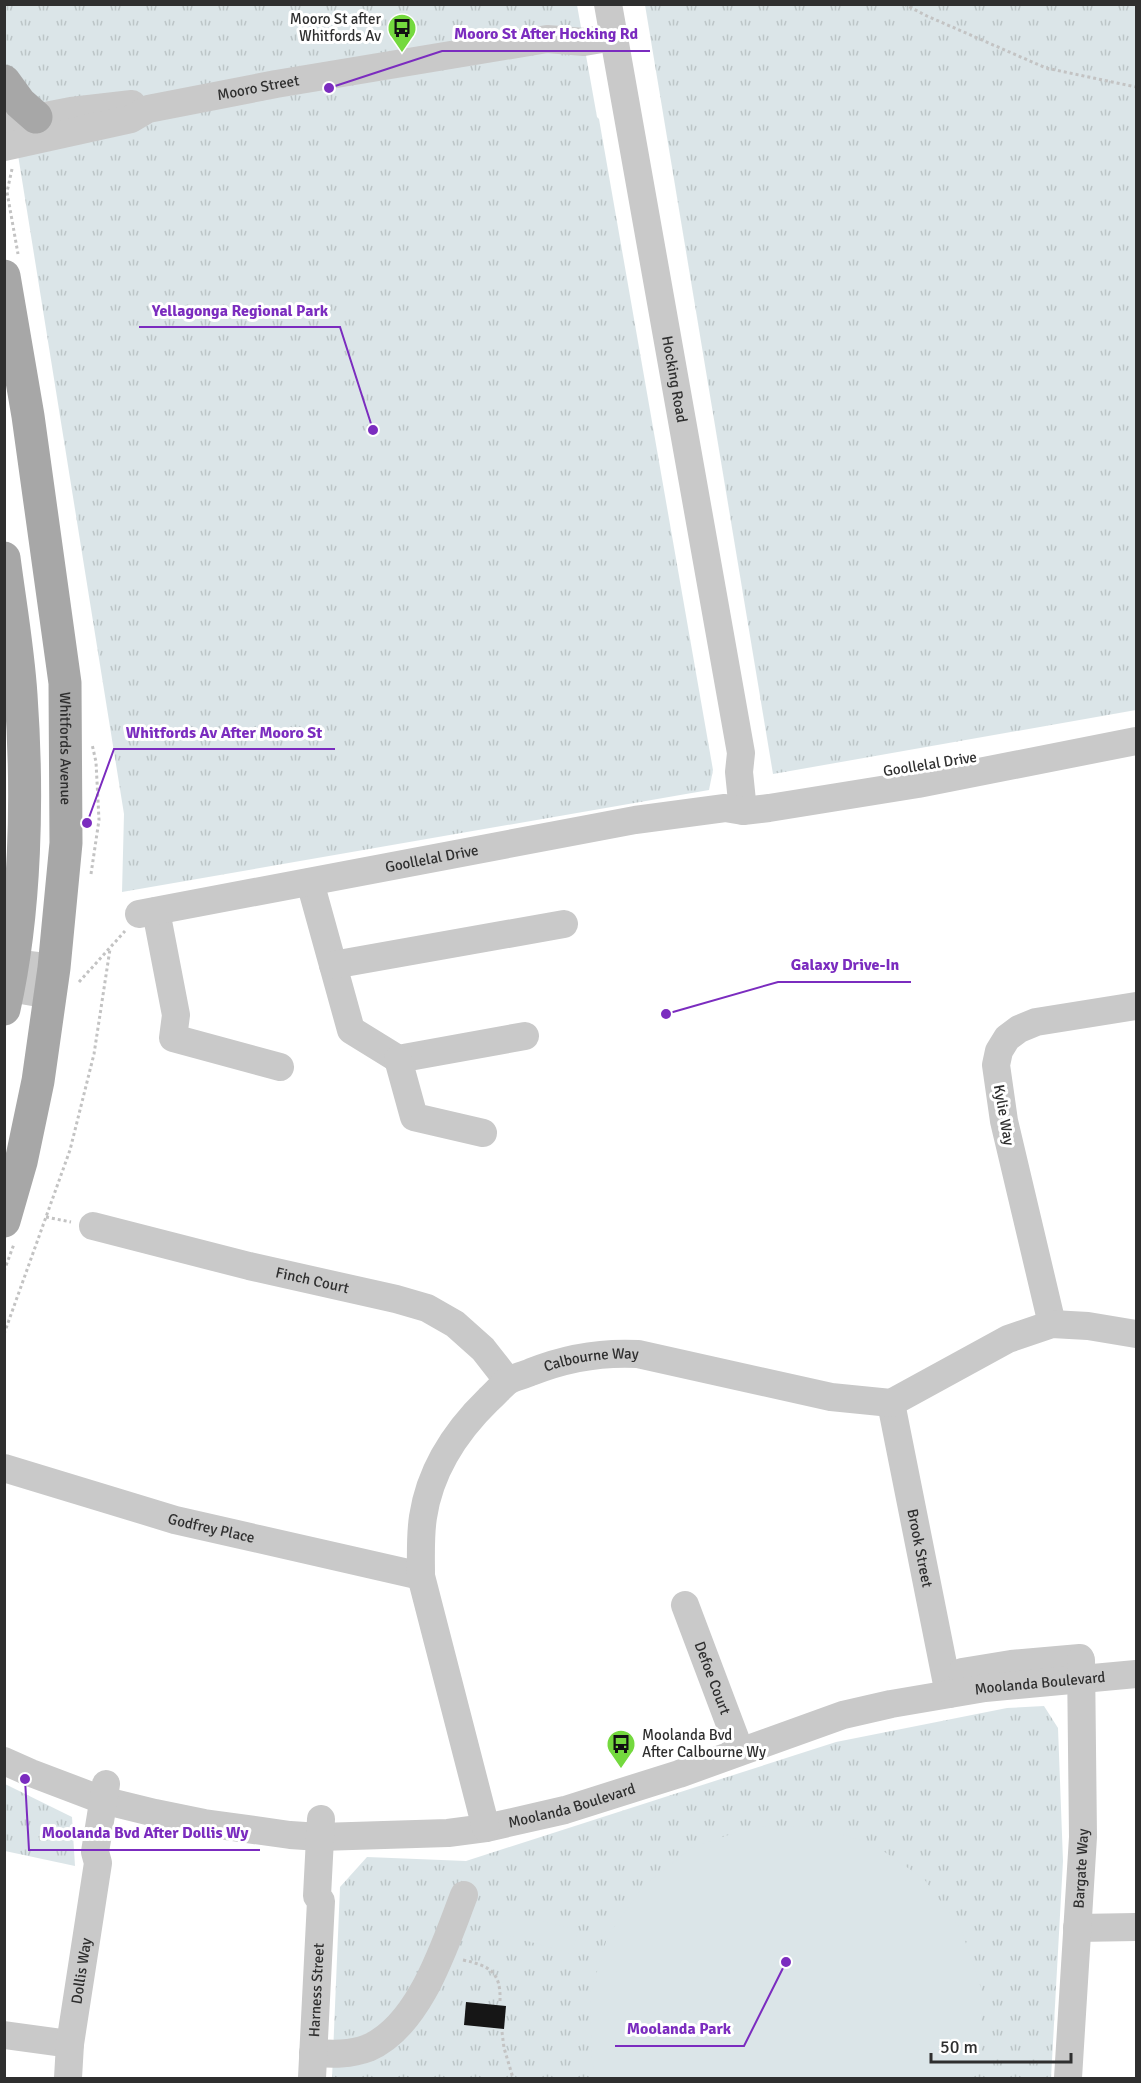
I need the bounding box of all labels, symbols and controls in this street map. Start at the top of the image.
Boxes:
place label: Mooro St after Whitfords Av [290,10,381,45]
bus stop icon: Mooro St after Whitfords Av [386,12,418,54]
callout: Mooro St After Hocking Rd [442,17,650,51]
text: Mooro St After Hocking Rd [454,24,638,44]
street label: Mooro Street [216,71,301,104]
callout: Yellagonga Regional Park [139,293,340,327]
text: Yellagonga Regional Park [151,301,329,321]
street label: Hocking Road [658,334,691,424]
street label: Whitfords Avenue [56,692,75,805]
callout: Whitfords Av After Mooro St [114,715,335,749]
text: Whitfords Av After Mooro St [126,723,322,743]
street label: Goollelal Drive [882,748,978,780]
street label: Goollelal Drive [384,841,480,876]
callout: Galaxy Drive-In [778,948,911,982]
text: Galaxy Drive-In [791,955,899,975]
street label: Kylie Way [990,1083,1018,1147]
street label: Finch Court [274,1263,351,1297]
street label: Calbourne Way [541,1345,639,1376]
street label: Brook Street [903,1507,937,1589]
street label: Godfrey Place [166,1509,257,1547]
street label: Defoe Court [691,1639,734,1717]
street label: Moolanda Boulevard [973,1668,1106,1699]
place label: Moolanda Bvd After Calbourne Wy [642,1726,766,1761]
bus stop icon: Moolanda Bvd After Calbourne Wy [605,1728,637,1770]
street label: Moolanda Boulevard [506,1779,638,1832]
callout: Moolanda Bvd After Dollis Wy [29,1816,260,1850]
text: Moolanda Bvd After Dollis Wy [42,1823,248,1843]
street label: Bargate Way [1070,1828,1092,1909]
street label: Dollis Way [67,1937,95,2005]
street label: Harness Street [305,1942,328,2038]
callout: Moolanda Park [615,2012,744,2046]
text: Moolanda Park [627,2019,732,2039]
scale bar [931,2026,1070,2064]
text: 50 m [940,2036,978,2058]

